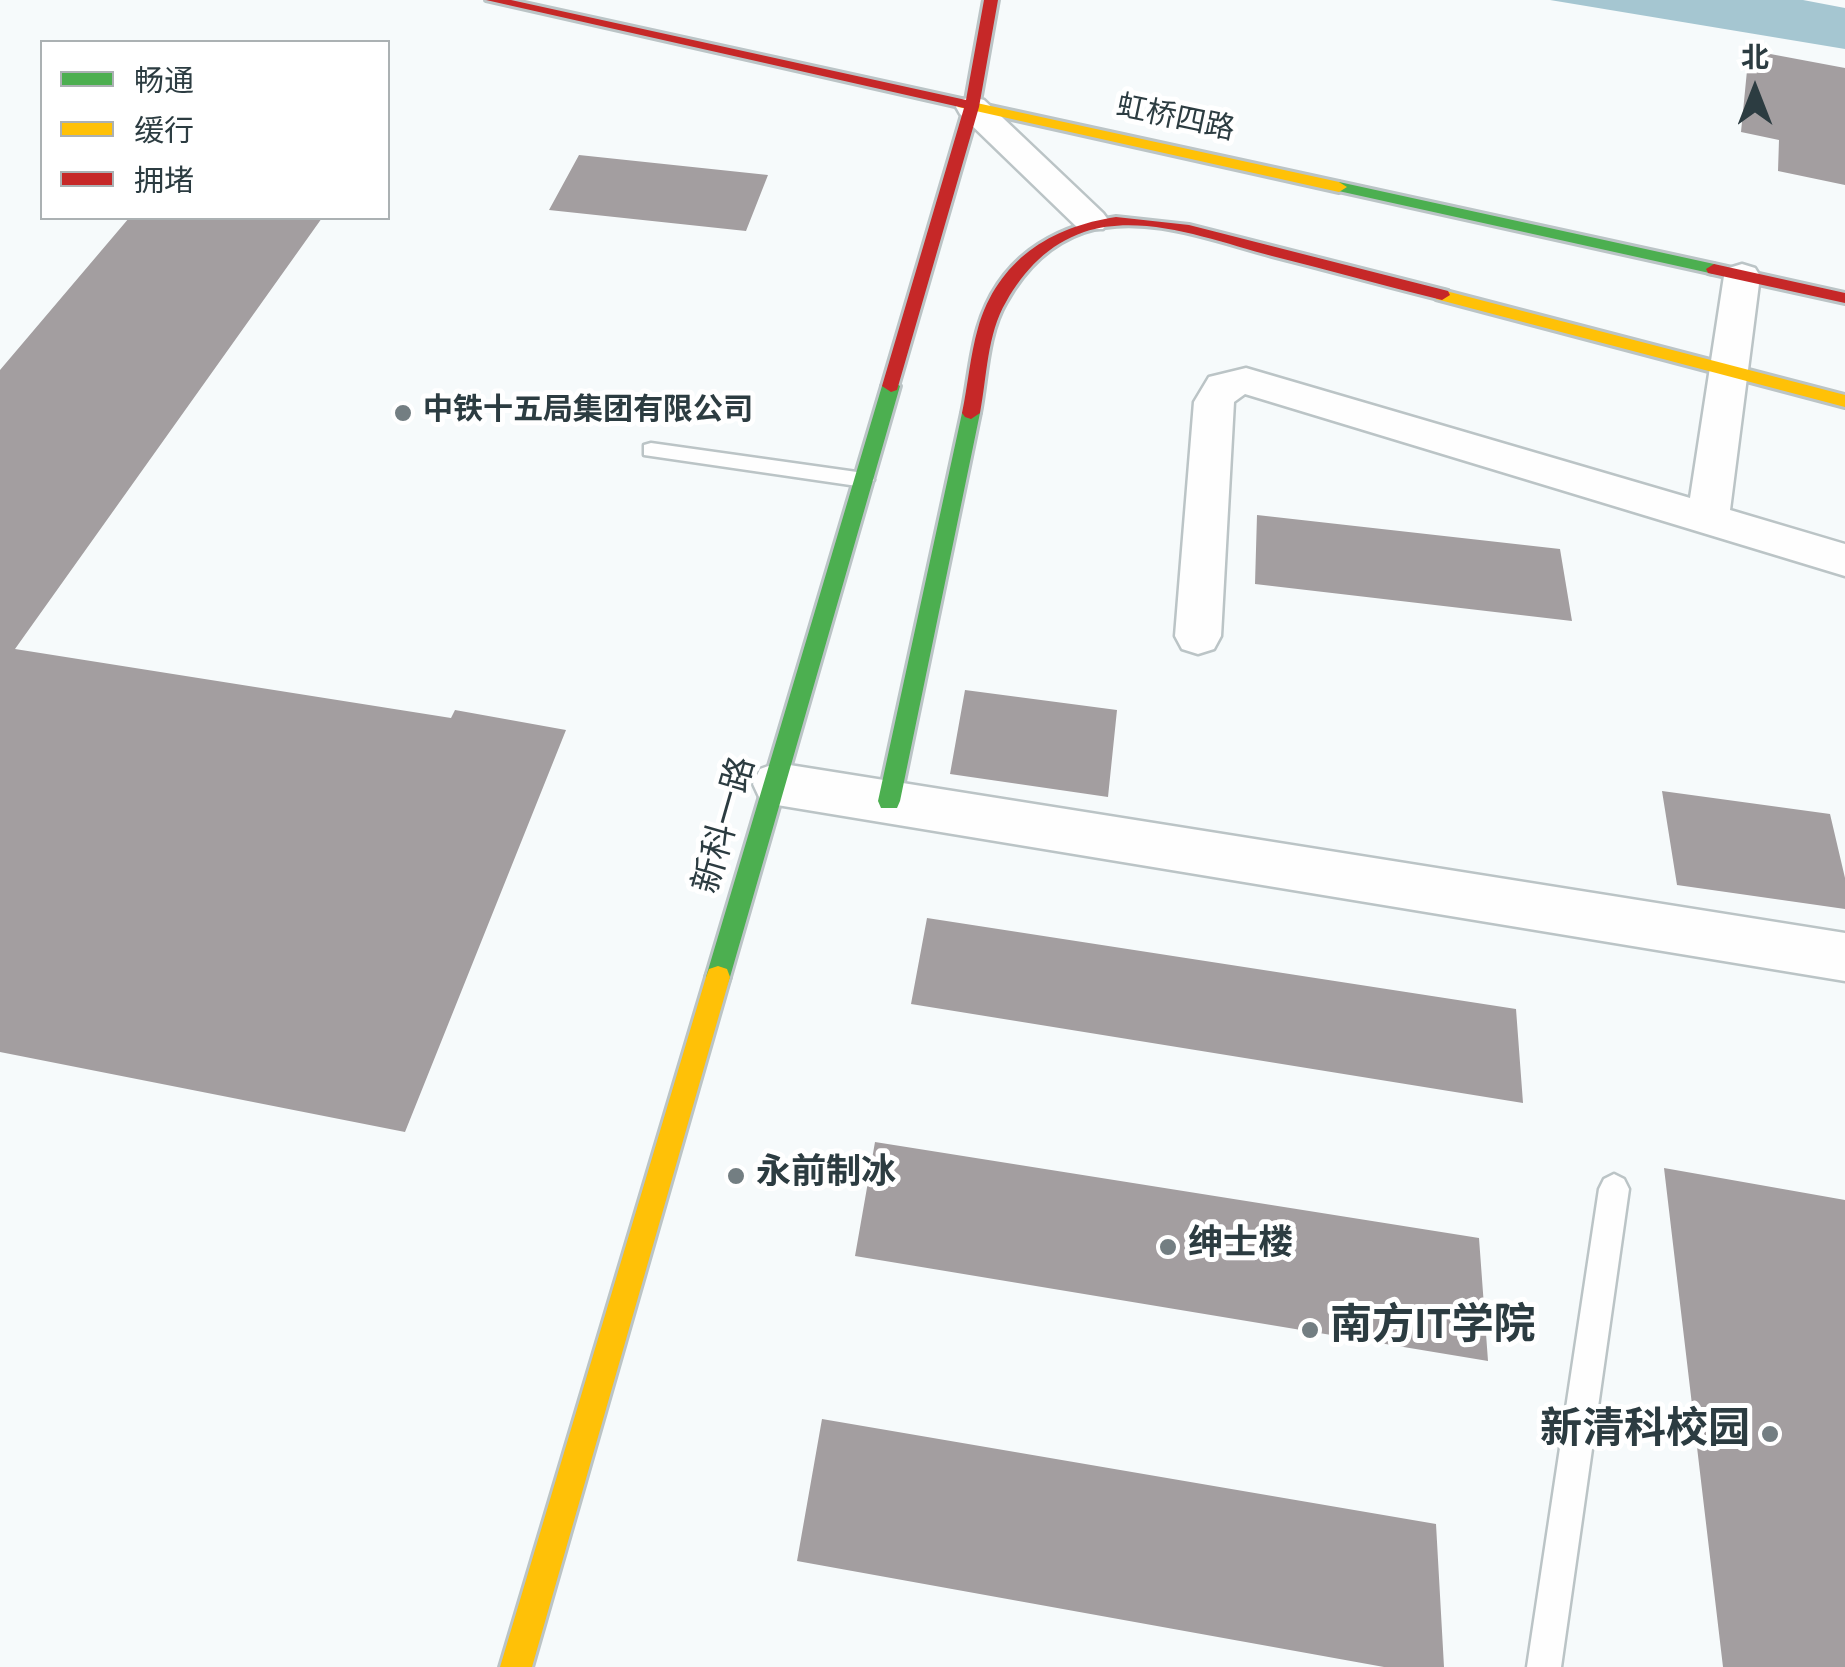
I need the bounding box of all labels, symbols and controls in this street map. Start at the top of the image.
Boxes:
legend [40,40,390,220]
north arrow [1705,40,1805,140]
text: 北 [1741,42,1769,78]
text: 畅通 [134,65,194,102]
street label: 虹桥四路 [1113,91,1237,151]
text: 缓行 [134,115,194,152]
text: 拥堵 [134,165,194,202]
place label: 中铁十五局集团有限公司 [423,395,753,431]
marker: 中铁十五局集团有限公司 [392,402,414,424]
street label: 新科一路 [689,753,767,899]
place label: 永前制冰 [756,1155,896,1197]
marker: 永前制冰 [725,1165,747,1187]
place label: 绅士楼 [1188,1226,1293,1268]
marker: 绅士楼 [1157,1236,1179,1258]
place label: 南方IT学院 [1330,1305,1536,1355]
marker: 南方IT学院 [1299,1319,1321,1341]
place label: 新清科校园 [1540,1409,1750,1459]
marker: 新清科校园 [1759,1423,1781,1445]

